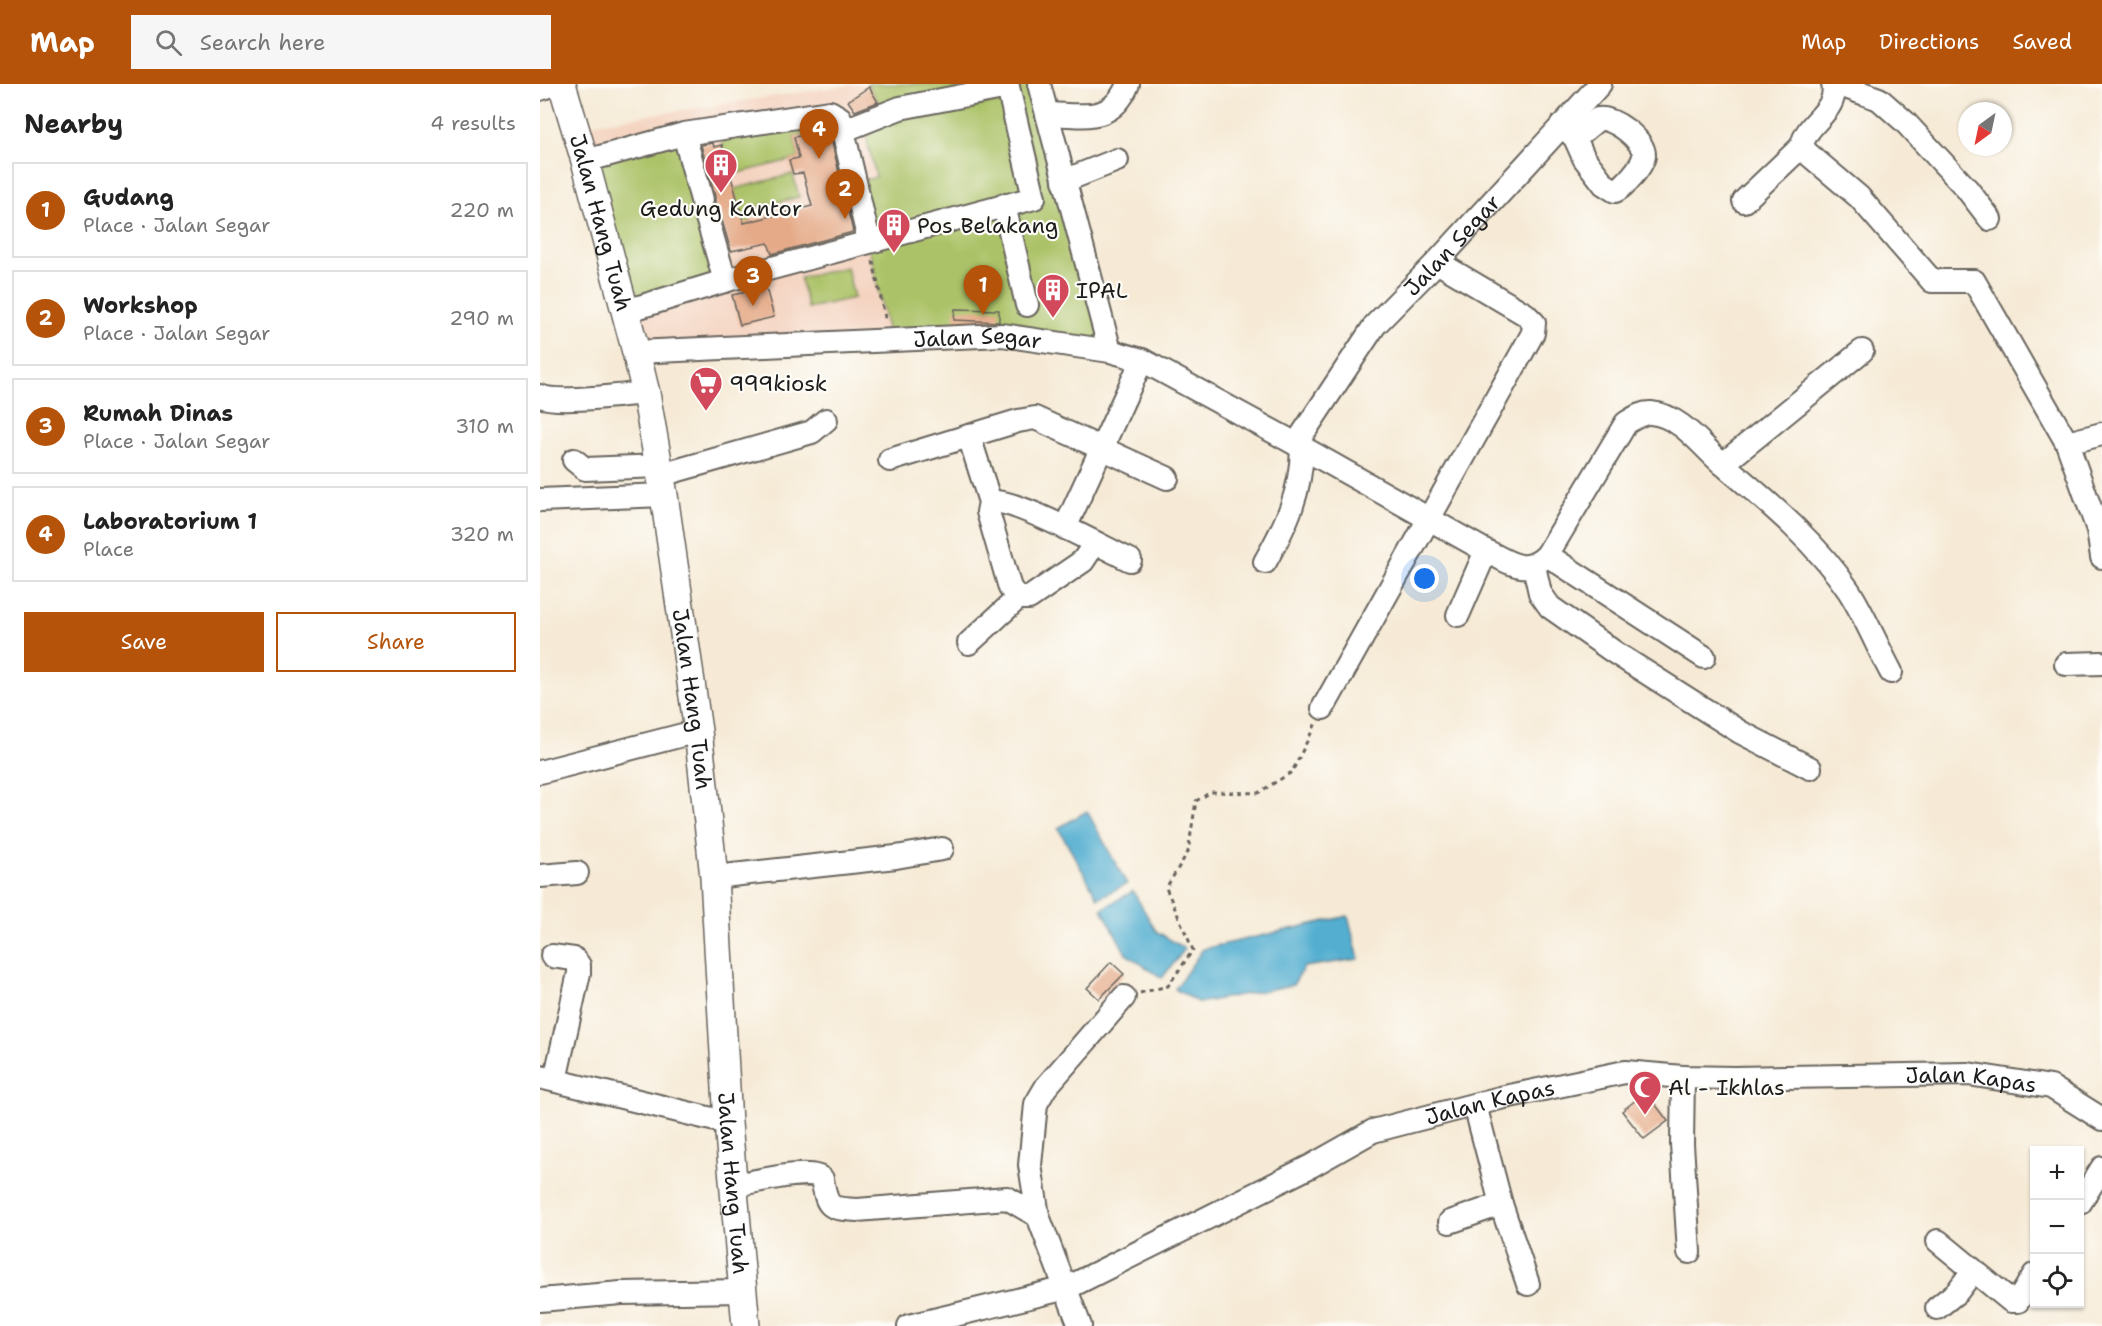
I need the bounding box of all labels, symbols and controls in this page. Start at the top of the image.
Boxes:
search box [131,15,551,69]
text: Map [30,23,95,61]
icon: search [152,26,185,59]
text: Search here [200,28,325,57]
text: Map [1801,28,1846,56]
text: Directions [1879,28,1979,56]
text: Saved [2012,28,2072,56]
north arrow [1958,102,2012,156]
text: Nearby [24,106,123,141]
text: 4 results [430,110,516,136]
pin: 4 [800,110,838,159]
street label: Jalan Hang Tuah [563,130,639,315]
building icon: Gedung Kantor [703,147,739,194]
pin: 2 [826,170,864,219]
text: Gudang [83,183,174,212]
street label: Jalan Segar [1397,188,1507,302]
place label: Gedung Kantor [640,194,802,223]
text: 1 [41,197,50,223]
text: 220 m [450,197,514,223]
building icon: Pos Belakang [876,207,912,254]
place label: Pos Belakang [917,211,1058,240]
text: Place · Jalan Segar [83,212,271,238]
pin: 3 [734,256,772,306]
pin: 1 [964,266,1002,315]
building icon: IPAL [1035,272,1071,319]
place label: IPAL [1076,276,1128,305]
text: Workshop [83,291,198,320]
text: 2 [39,305,53,331]
text: 290 m [449,305,514,331]
text: Place · Jalan Segar [83,320,271,346]
street label: Jalan Segar [912,320,1044,355]
supermarket icon: 999kiosk [688,365,724,412]
place label: 999kiosk [729,369,827,398]
text: Rumah Dinas [83,399,233,428]
text: 3 [39,413,53,439]
text: 310 m [455,413,514,439]
text: Place · Jalan Segar [83,428,271,454]
text: Laboratorium 1 [83,507,257,536]
text: 4 [39,521,53,547]
text: 320 m [450,521,514,547]
text: Place [83,536,134,562]
your location [1410,564,1439,593]
street label: Jalan Hang Tuah [666,607,719,791]
button: Save [24,612,264,672]
button: Share [276,612,516,672]
street label: Jalan Kapas [1905,1059,2039,1099]
mosque icon: Al - Ikhlas [1627,1069,1663,1116]
street label: Jalan Kapas [1422,1073,1557,1131]
place label: Al - Ikhlas [1668,1073,1785,1102]
street label: Jalan Hang Tuah [712,1091,756,1276]
map controls [2030,1146,2084,1308]
button: + [2030,1146,2084,1200]
button: − [2030,1200,2084,1254]
button: locate [2030,1254,2084,1308]

